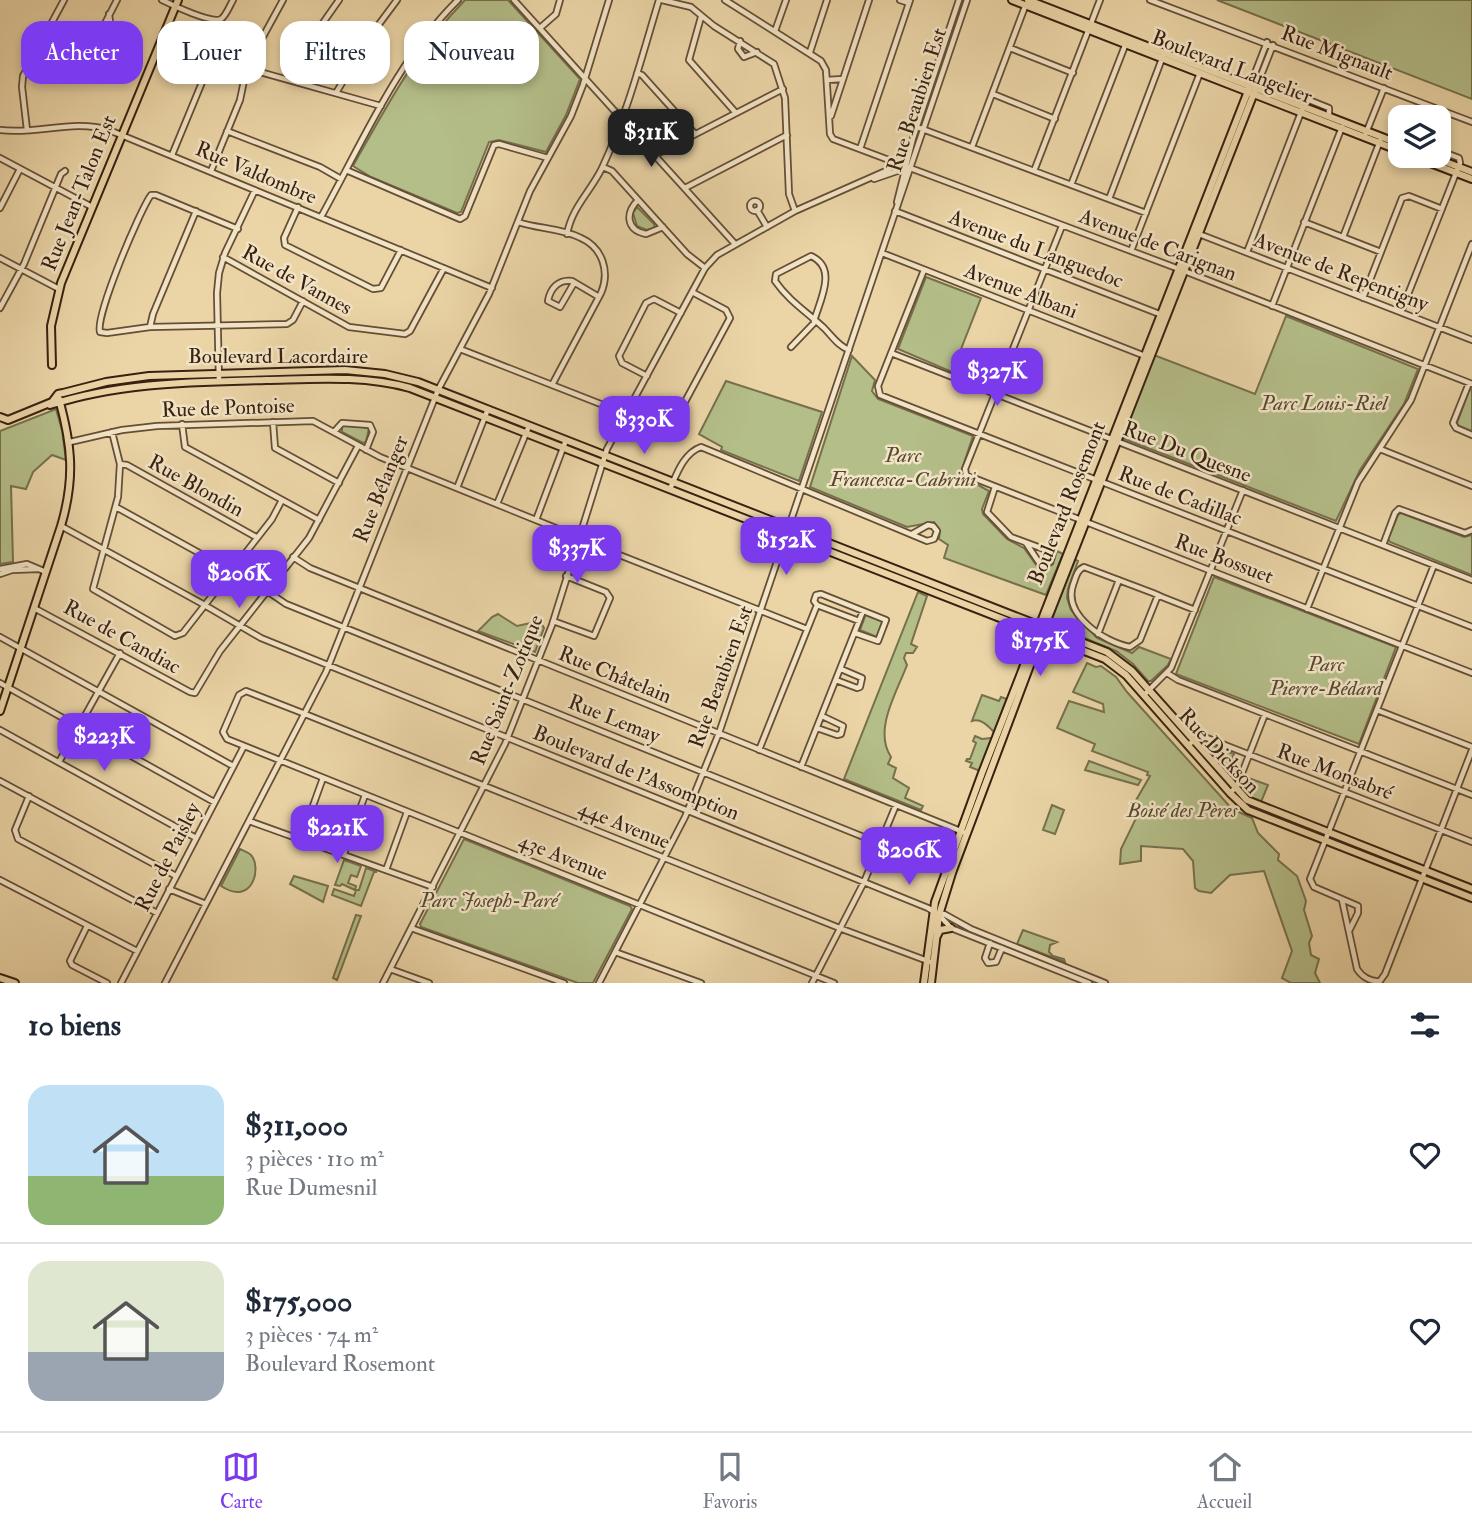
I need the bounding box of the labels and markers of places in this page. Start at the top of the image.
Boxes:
pin: $311K [602,110,700,169]
pin: $327K [948,348,1046,408]
pin: $330K [595,396,693,456]
pin: $152K [737,518,835,577]
pin: $337K [528,526,626,585]
pin: $206K [190,550,288,610]
pin: $175K [991,618,1089,678]
pin: $223K [55,714,153,773]
pin: $221K [288,806,386,865]
pin: $206K [860,828,958,887]

